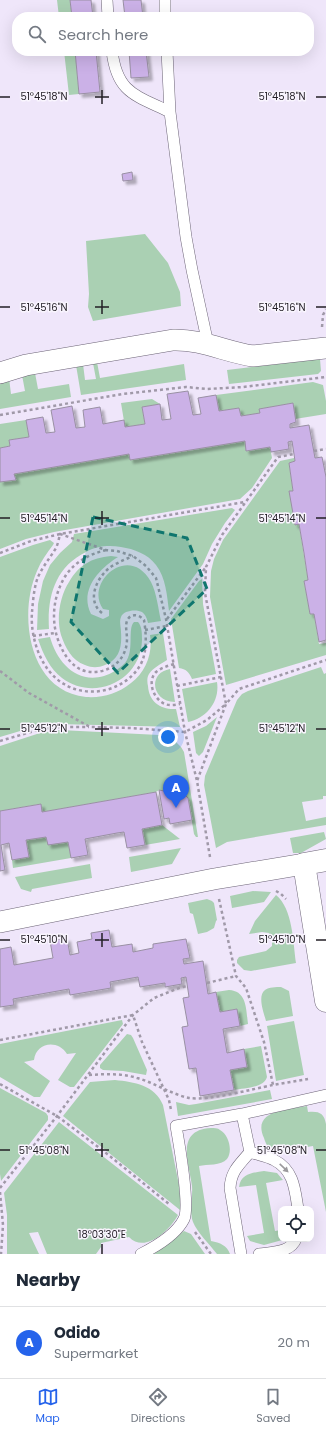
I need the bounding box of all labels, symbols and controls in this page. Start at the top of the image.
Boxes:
search box [12,12,314,56]
icon: search [26,23,48,45]
text: Search here [58,24,148,45]
text: 51°45'18"N [20,89,68,104]
text: 51°45'18"N [258,89,306,104]
text: 51°45'16"N [20,300,68,315]
text: 51°45'16"N [258,300,306,315]
text: 51°45'14"N [20,511,68,526]
text: 51°45'14"N [258,511,306,526]
text: 51°45'12"N [21,721,67,736]
text: 51°45'12"N [259,721,305,736]
your location [158,727,178,747]
pin: A [163,775,189,808]
text: 51°45'10"N [20,932,68,947]
text: 51°45'10"N [258,932,306,947]
text: 51°45'08"N [19,1143,69,1158]
text: 51°45'08"N [257,1143,307,1158]
one-way arrow [280,1164,289,1173]
map controls [278,1206,314,1242]
button: locate [278,1206,314,1242]
text: 18°03'30"E [78,1227,126,1242]
text: Nearby [16,1268,80,1292]
text: Odido [54,1322,100,1343]
text: A [24,1333,34,1352]
text: 20 m [277,1333,310,1352]
text: Supermarket [54,1344,138,1363]
tab: Map [35,1386,60,1427]
tab: Directions [131,1386,185,1427]
tab: Saved [256,1386,291,1427]

